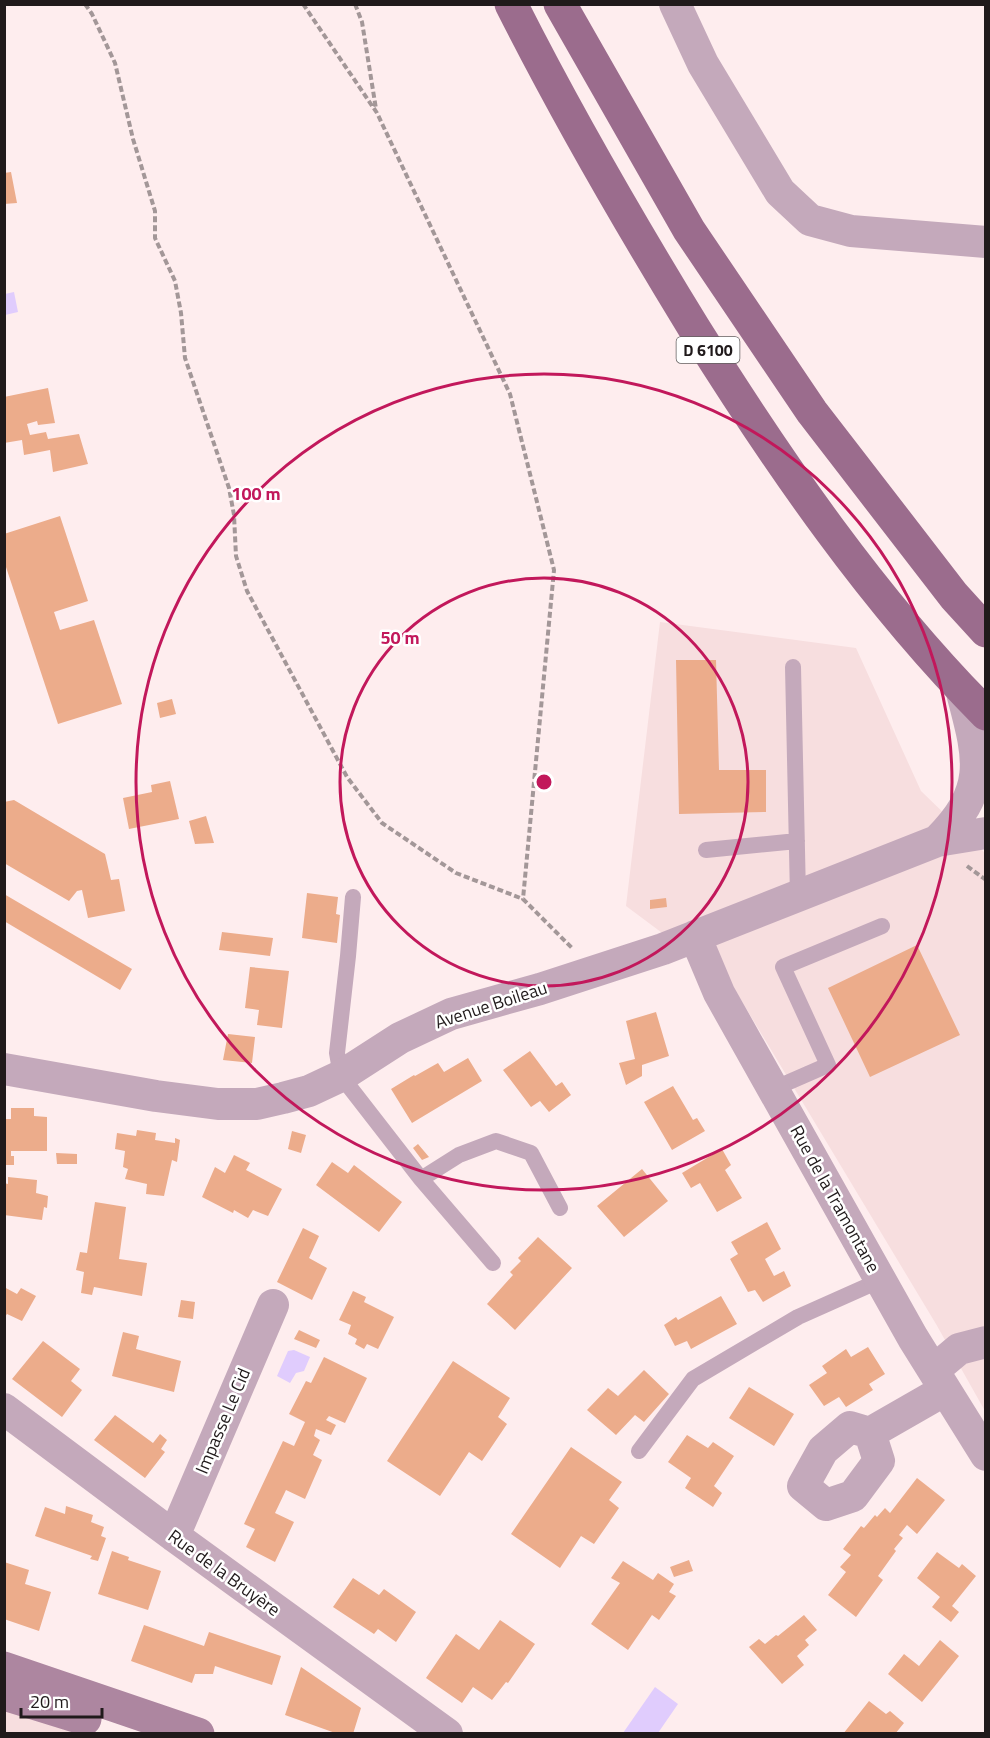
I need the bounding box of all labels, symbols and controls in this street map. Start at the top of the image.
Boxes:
road number: D 6100 [676,337,740,363]
text: 100 m [231,480,281,507]
text: 50 m [380,624,420,651]
centre of rings [534,772,554,792]
street label: Avenue Boileau [431,974,550,1035]
street label: Rue de la Tramontane [784,1120,887,1277]
street label: Impasse Le Cid [188,1364,257,1478]
street label: Rue de la Bruyère [163,1523,286,1623]
scale bar [21,1681,102,1719]
text: 20 m [30,1688,69,1715]

